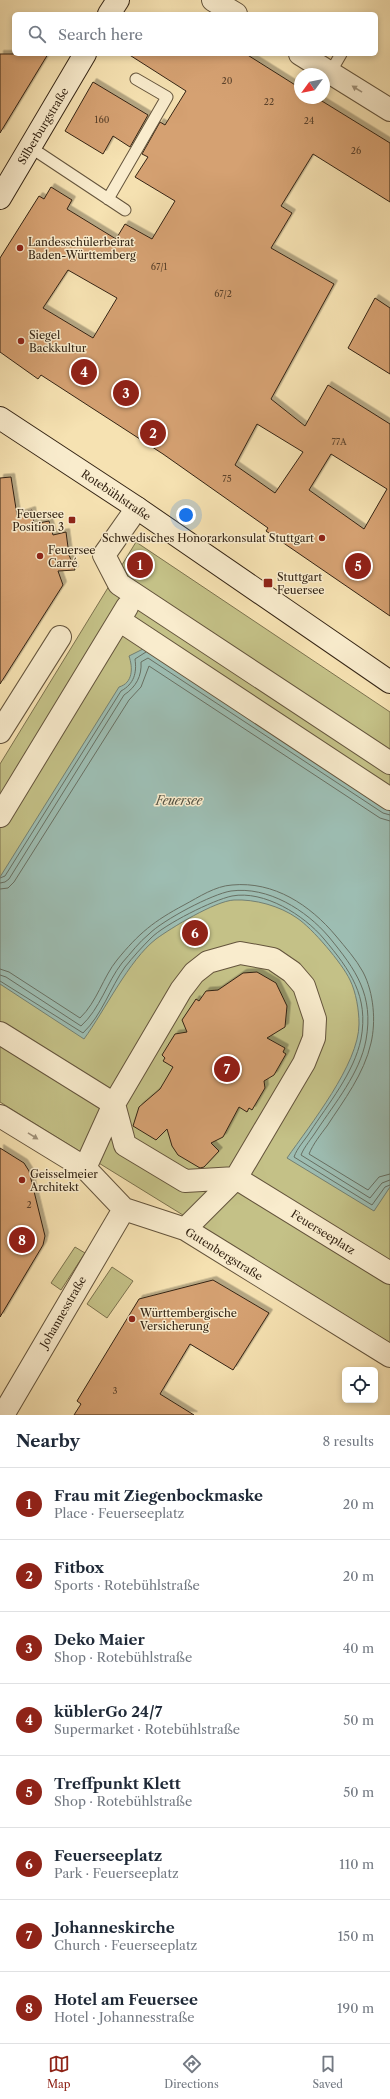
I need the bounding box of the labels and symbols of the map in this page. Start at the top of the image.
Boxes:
north arrow [294,68,330,104]
house number: 20 [222,75,233,86]
street label: Silberburgstraße [15,85,71,167]
one-way arrow [352,85,362,93]
house number: 22 [264,96,274,107]
house number: 160 [95,114,110,125]
house number: 24 [304,115,314,126]
house number: 26 [351,145,361,156]
place label: Landesschülerbeirat Baden-Württemberg [28,235,136,262]
marker: Landesschülerbeirat Baden-Württemberg [15,243,25,253]
house number: 67/1 [151,261,167,272]
house number: 67/2 [214,288,232,299]
place label: Siegel Backkultur [29,328,87,355]
marker: Siegel Backkultur [16,336,26,346]
pin: 4 [71,357,97,387]
pin: 3 [113,378,139,408]
pin: 2 [140,418,166,448]
house number: 77A [331,436,347,447]
street label: Rotebühlstraße [79,467,153,523]
house number: 75 [222,473,232,484]
your location [176,505,196,525]
place label: Feuersee Position 3 [12,507,64,534]
marker: Feuersee Position 3 [67,515,77,525]
place label: Schwedisches Honorarkonsulat Stuttgart [102,531,314,545]
marker: Schwedisches Honorarkonsulat Stuttgart [317,533,327,543]
place label: Feuersee Carré [48,543,96,570]
pin: 1 [127,550,153,580]
marker: Feuersee Carré [35,551,45,561]
pin: 5 [345,551,371,581]
place label: Stuttgart Feuersee [277,570,325,597]
marker: Stuttgart Feuersee [262,577,274,589]
water label: Feuersee [155,793,204,808]
pin: 6 [182,918,208,948]
pin: 7 [214,1054,240,1084]
one-way arrow [27,1133,39,1140]
place label: Geisselmeier Architekt [29,1167,98,1194]
marker: Geisselmeier Architekt [17,1175,27,1185]
house number: 2 [26,1199,32,1210]
street label: Feuerseeplatz [288,1207,358,1257]
pin: 8 [9,1225,35,1255]
street label: Gutenbergstraße [183,1225,265,1283]
street label: Johannesstraße [36,1274,89,1352]
place label: Württembergische Versicherung [139,1306,237,1333]
marker: Württembergische Versicherung [127,1314,137,1324]
house number: 3 [113,1385,118,1396]

